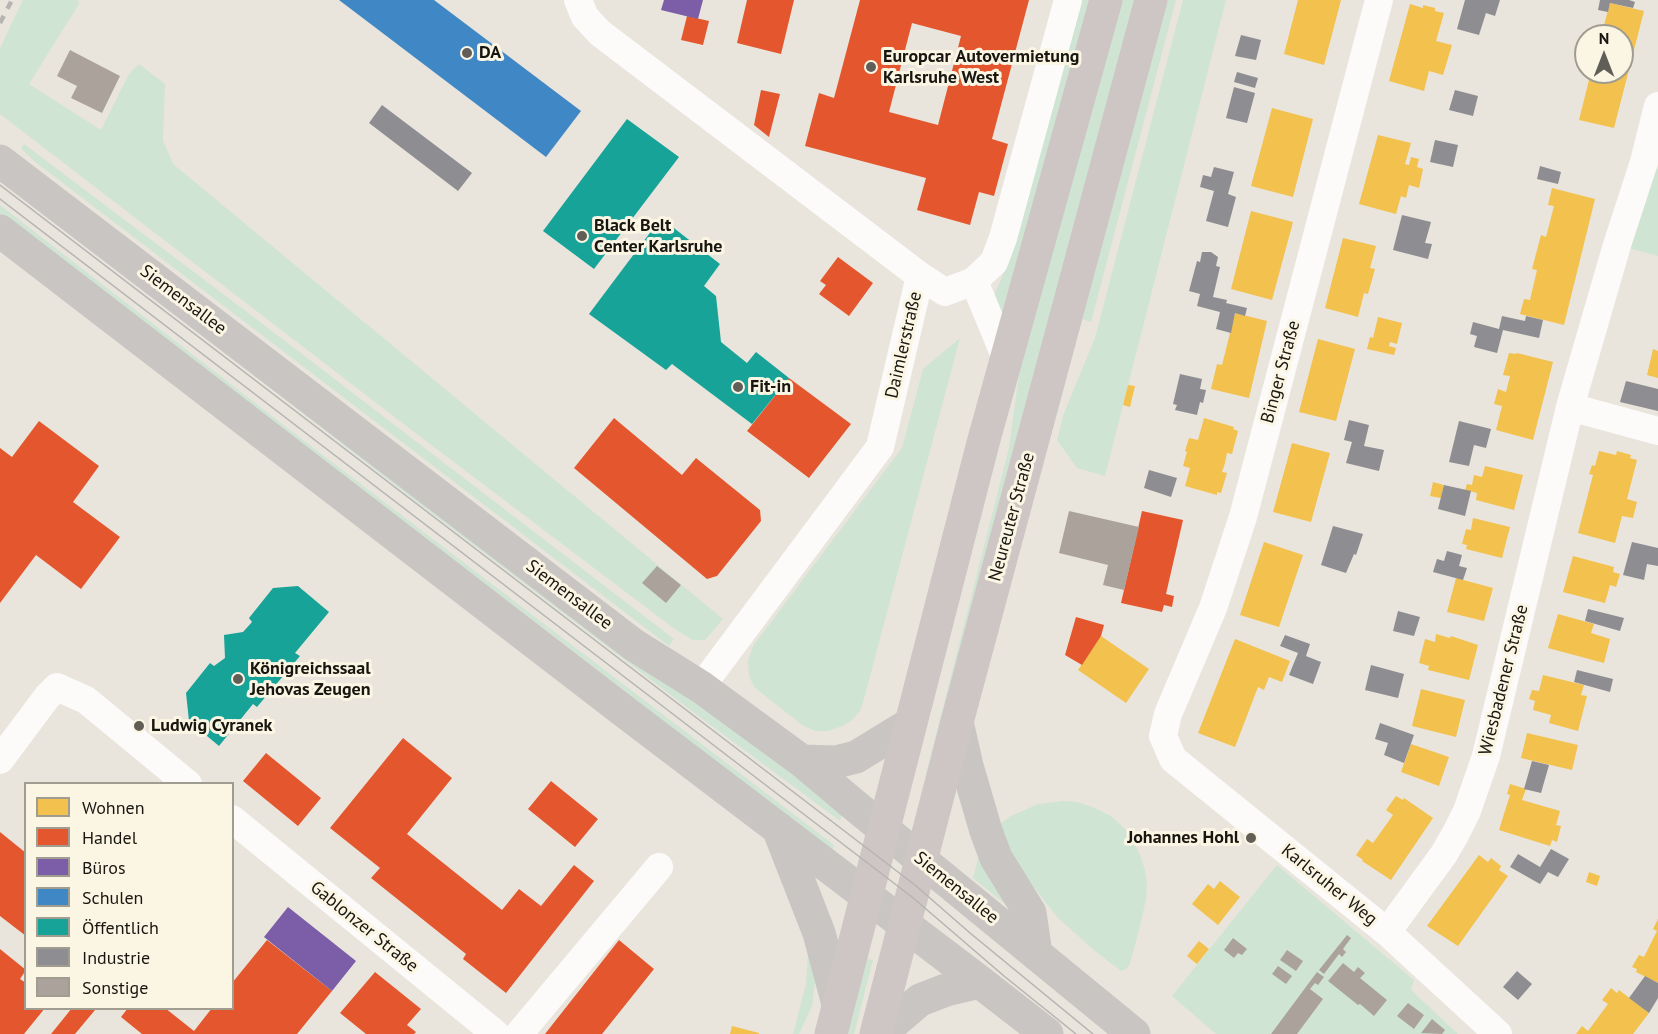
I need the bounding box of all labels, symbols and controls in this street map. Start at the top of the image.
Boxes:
north arrow [1574,24,1634,84]
text: N [1599,28,1609,48]
place label: DA [479,42,501,64]
marker: DA [460,46,474,60]
place label: Europcar Autovermietung Karlsruhe West [883,46,1079,88]
marker: Europcar Autovermietung Karlsruhe West [864,60,878,74]
place label: Black Belt Center Karlsruhe [594,215,722,258]
marker: Black Belt Center Karlsruhe [575,229,589,243]
street label: Siemensallee [136,261,230,339]
street label: Daimlerstraße [881,289,927,401]
street label: Binger Straße [1257,318,1305,426]
place label: Fit-in [750,376,791,398]
marker: Fit-in [731,380,745,394]
street label: Neureuter Straße [984,450,1040,584]
street label: Siemensallee [522,556,616,634]
street label: Wiesbadener Straße [1475,603,1533,757]
place label: Königreichssaal Jehovas Zeugen [250,658,371,700]
marker: Königreichssaal Jehovas Zeugen [231,672,245,686]
place label: Ludwig Cyranek [151,715,272,737]
marker: Ludwig Cyranek [132,719,146,733]
legend [24,782,234,1010]
text: Wohnen [82,796,144,819]
text: Handel [82,826,137,849]
place label: Johannes Hohl [1127,827,1239,849]
marker: Johannes Hohl [1244,831,1258,845]
street label: Karlsruher Weg [1277,840,1381,930]
street label: Siemensallee [909,847,1003,929]
text: Büros [82,856,126,879]
street label: Gablonzer Straße [306,877,422,977]
text: Schulen [82,886,143,909]
text: Öffentlich [82,916,159,939]
text: Industrie [82,946,150,969]
text: Sonstige [82,976,148,999]

